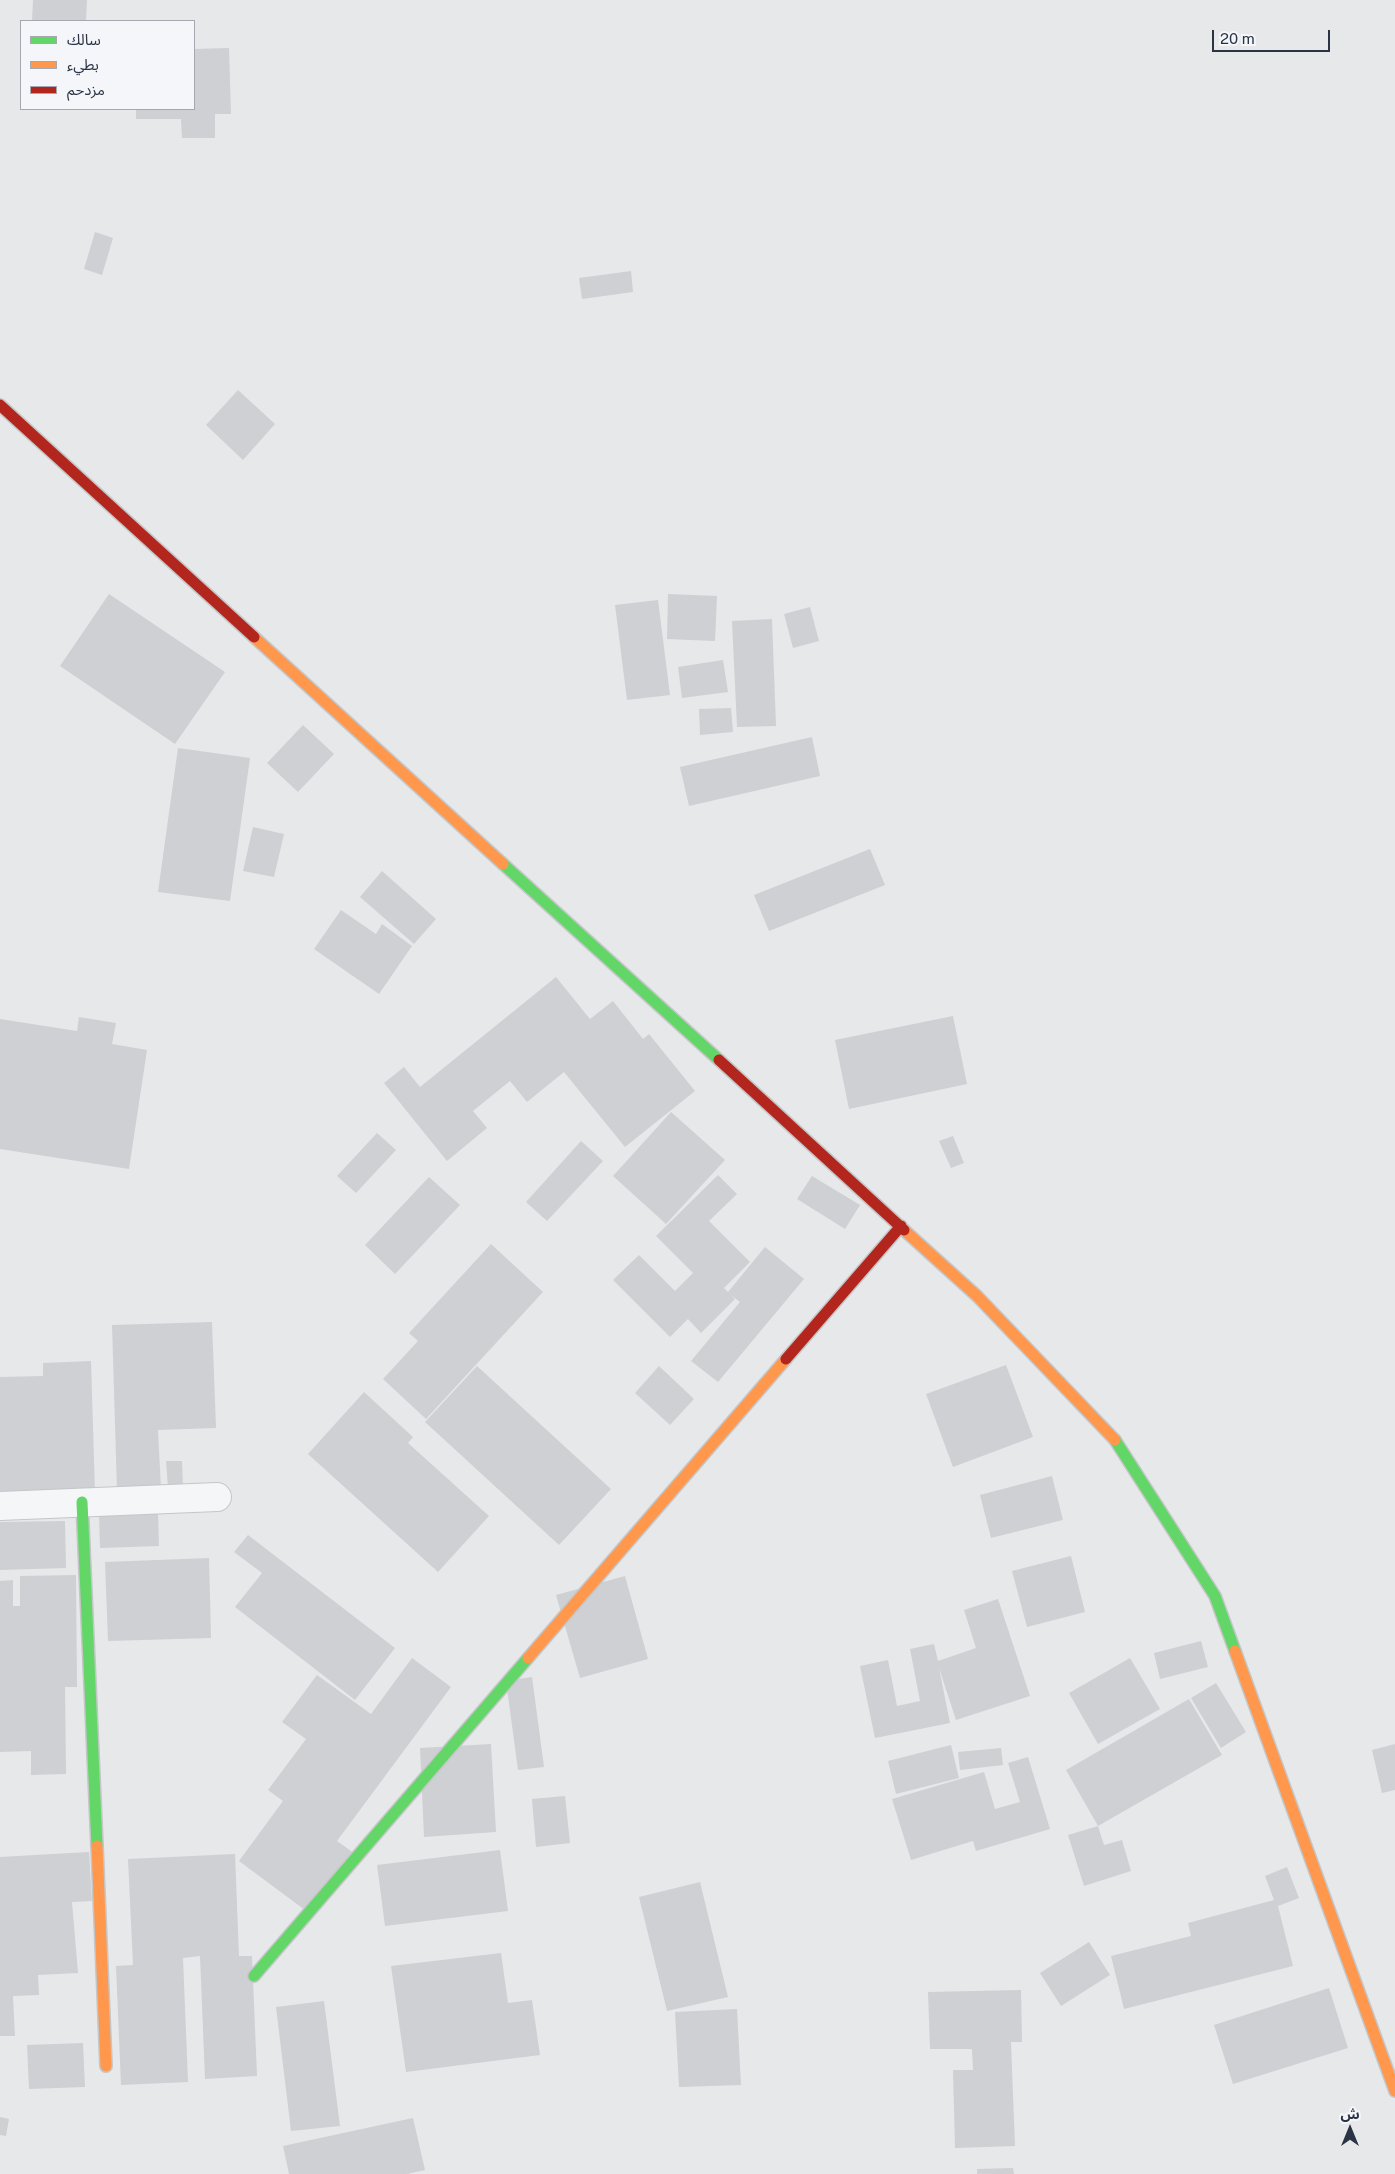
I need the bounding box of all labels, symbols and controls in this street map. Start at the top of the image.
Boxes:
legend [20,20,195,110]
scale bar [1215,20,1332,52]
text: 20 m [1220,30,1255,47]
text: سالك [67,31,101,48]
text: بطيء [67,56,99,73]
text: مزدحم [67,81,105,98]
north arrow [1325,2104,1375,2154]
text: ش [1340,2106,1360,2122]

